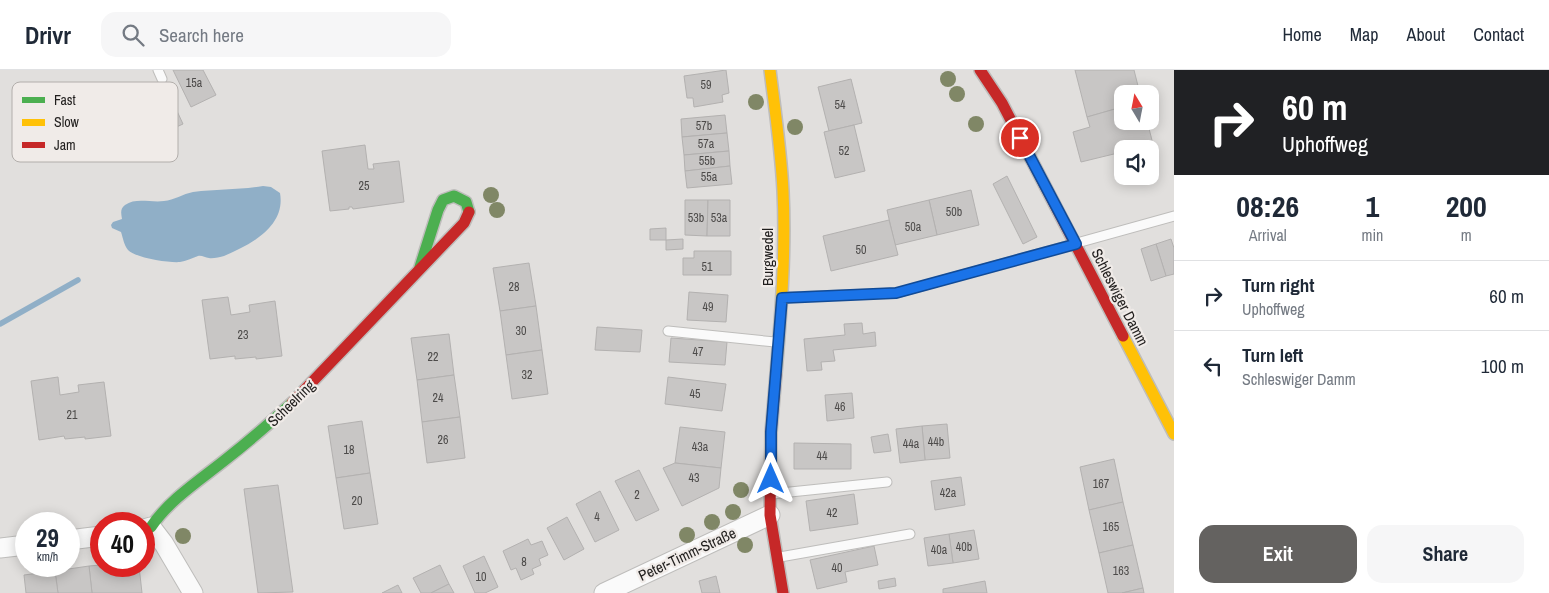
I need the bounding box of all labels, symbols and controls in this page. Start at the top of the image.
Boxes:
search box [101,12,451,57]
text: Drivr [25,19,71,51]
icon: search [119,21,147,49]
text: Search here [159,22,244,48]
text: Home [1282,22,1322,47]
text: Map [1350,22,1379,47]
text: About [1407,22,1445,47]
text: Contact [1473,22,1524,47]
house number: 15a [186,75,203,91]
house number: 59 [701,77,711,93]
legend [12,82,178,162]
text: 60 m [1282,84,1347,131]
north arrow [1114,85,1159,130]
map controls [1114,85,1159,185]
icon: right [1199,90,1264,155]
text: Fast [54,91,76,109]
house number: 54 [835,97,846,113]
text: Slow [54,113,80,131]
pin [999,117,1041,159]
house number: 57b [696,118,712,134]
icon: arrive [1006,124,1034,152]
text: Uphoffweg [1282,129,1368,159]
text: Jam [54,136,76,154]
house number: 57a [698,136,715,152]
button: sound [1114,140,1159,185]
house number: 52 [839,143,849,159]
house number: 55b [699,153,715,169]
house number: 55a [701,169,718,185]
house number: 25 [359,178,370,194]
text: 08:26 [1236,186,1299,226]
text: 1 [1366,186,1379,226]
text: 200 [1446,186,1487,226]
house number: 50b [946,204,962,220]
house number: 53b [688,210,704,226]
house number: 53a [711,210,728,226]
house number: 50a [905,219,922,235]
text: Arrival [1249,224,1287,246]
text: min [1361,224,1383,246]
text: m [1461,224,1472,246]
street label: Burgwedel [757,228,778,286]
house number: 50 [856,242,866,258]
street label: Schleswiger Damm [1086,245,1154,349]
house number: 51 [702,259,713,275]
text: Turn right [1242,272,1314,298]
house number: 28 [509,279,519,295]
icon: right [1199,282,1227,310]
text: 60 m [1489,283,1524,309]
text: Uphoffweg [1242,298,1305,320]
house number: 49 [703,299,713,315]
house number: 30 [516,323,526,339]
house number: 23 [238,327,248,343]
text: Turn left [1242,342,1303,368]
house number: 47 [693,344,704,360]
house number: 22 [428,349,438,365]
icon: left [1199,352,1227,380]
text: 100 m [1481,353,1524,379]
house number: 32 [522,367,532,383]
text: Schleswiger Damm [1242,368,1356,390]
street label: Scheelring [263,375,320,431]
house number: 45 [690,386,701,402]
house number: 24 [433,390,444,406]
house number: 46 [835,399,845,415]
house number: 21 [67,407,78,423]
house number: 26 [438,432,448,448]
house number: 44b [928,434,944,450]
house number: 44a [903,436,920,452]
house number: 43a [692,439,709,455]
house number: 18 [344,442,354,458]
house number: 44 [817,448,828,464]
position arrow [744,452,796,504]
house number: 43 [689,470,699,486]
house number: 167 [1093,476,1110,492]
house number: 42a [940,485,957,501]
house number: 2 [634,487,640,503]
house number: 20 [352,493,362,509]
house number: 42 [827,505,837,521]
house number: 4 [594,509,600,525]
speed limit sign: 40 [90,512,155,577]
house number: 165 [1103,519,1120,535]
text: 29 [36,521,59,555]
street label: Peter-Timm-Straße [635,522,739,586]
button: Exit [1199,525,1357,583]
button: Share [1367,525,1524,583]
house number: 40b [956,539,972,555]
house number: 40a [931,542,948,558]
text: km/h [37,549,58,565]
house number: 8 [521,554,527,570]
house number: 40 [832,560,842,576]
house number: 163 [1113,563,1129,579]
house number: 10 [476,569,486,585]

